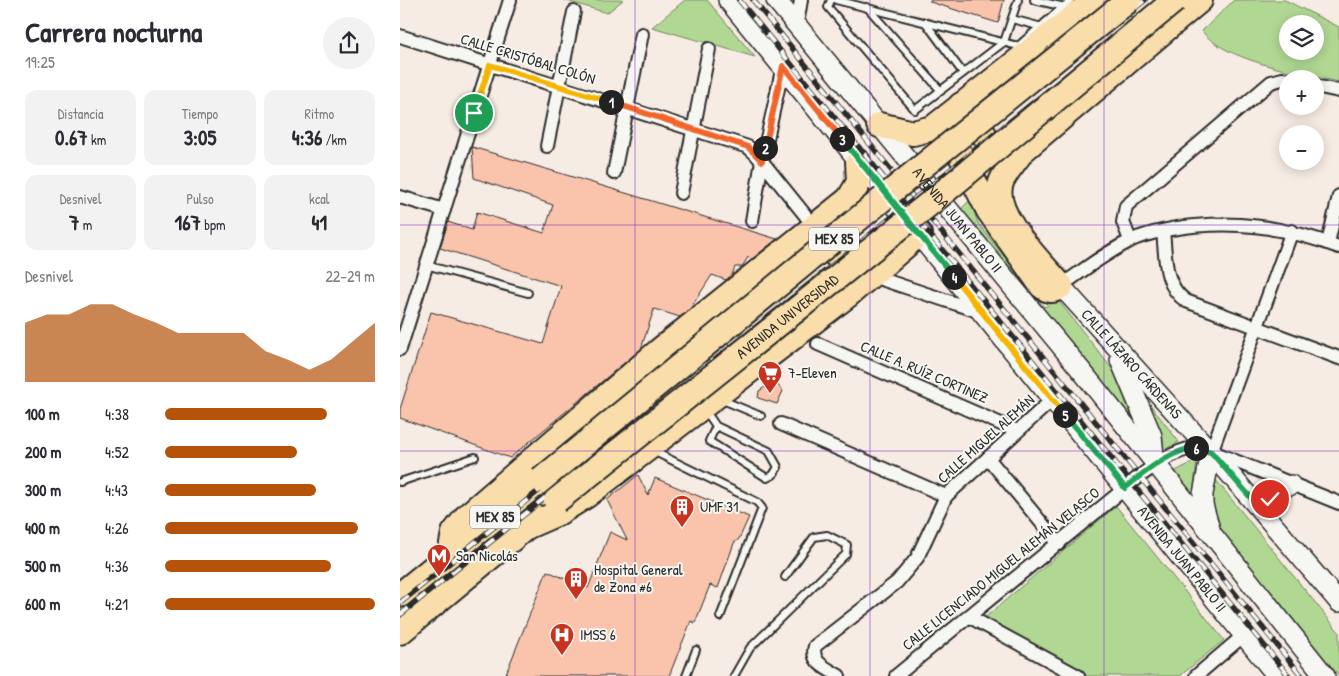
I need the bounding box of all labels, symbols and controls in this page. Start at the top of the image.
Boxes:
text: Carrera nocturna [25,13,202,51]
map controls [1279,15,1324,170]
button: layers [1279,15,1324,60]
button: share [323,17,375,69]
street label: CALLE CRISTÓBAL COLÓN [458,28,598,89]
text: 19:25 [25,51,55,73]
button: + [1279,70,1324,115]
pin: 1 [598,90,624,114]
pin [453,92,495,134]
text: 1 [609,93,614,112]
icon: arrive [460,99,488,127]
text: Distancia [58,104,104,123]
text: Tiempo [182,104,218,123]
text: Ritmo [305,104,334,123]
text: 0.67 [55,123,88,152]
text: 3:05 [184,123,216,152]
text: 4:36 [292,123,322,152]
button: − [1279,125,1324,170]
pin: 3 [830,126,854,152]
text: km [88,130,106,149]
text: /km [322,130,347,149]
text: 3 [839,130,846,149]
pin: 2 [752,136,778,160]
text: 2 [762,139,769,158]
street label: AVENIDA JUAN PABLO II [908,162,1007,277]
text: Desnivel [60,189,102,208]
text: Pulso [186,189,214,208]
text: kcal [309,189,330,208]
text: 7 [69,208,79,237]
text: 167 [175,208,201,237]
text: 41 [312,208,327,237]
text: m [79,215,92,234]
text: bpm [201,215,225,234]
road number: MEX 85 [809,228,859,250]
pin: 4 [942,264,966,290]
text: Desnivel [25,265,73,287]
text: 22–29 m [325,265,375,287]
street label: AVENIDA UNIVERSIDAD [732,268,844,364]
text: 4 [952,268,957,287]
street label: CALLE LÁZARO CÁRDENAS [1076,304,1187,423]
street label: CALLE A. RUÍZ CORTINEZ [857,335,992,408]
supermarket icon: 7-Eleven [757,360,783,394]
place label: 7-Eleven [788,362,837,383]
street label: CALLE MIGUEL ALEMÁN [933,389,1039,488]
pin: 5 [1052,402,1078,428]
text: 100 m [25,403,60,425]
text: 4:38 [105,403,129,425]
text: 5 [1063,406,1068,425]
pin: 6 [1184,436,1208,460]
text: 6 [1194,439,1199,458]
text: 200 m [25,441,61,463]
text: 4:52 [105,441,129,463]
pin [1249,478,1291,520]
text: 300 m [25,479,61,501]
text: 4:43 [105,479,128,501]
street label: CALLE LICENCIADO MIGUEL ALEMÁN VELASCO [897,482,1104,655]
icon: check [1256,485,1284,513]
building icon: UMF 31 [669,494,695,528]
place label: UMF 31 [700,496,738,517]
street label: AVENIDA JUAN PABLO II [1133,501,1232,616]
road number: MEX 85 [470,506,520,528]
text: 400 m [25,517,60,539]
text: 4:26 [105,517,129,539]
metro station icon: San Nicolás [426,543,452,577]
place label: San Nicolás [456,545,518,566]
text: 500 m [25,555,61,577]
text: 4:36 [105,555,128,577]
place label: Hospital General de Zona #6 [594,559,683,597]
building icon: Hospital General de Zona #6 [563,566,589,600]
text: 600 m [25,593,60,615]
text: 4:21 [105,593,128,615]
hospital icon: IMSS 6 [549,622,575,656]
place label: IMSS 6 [580,624,616,645]

